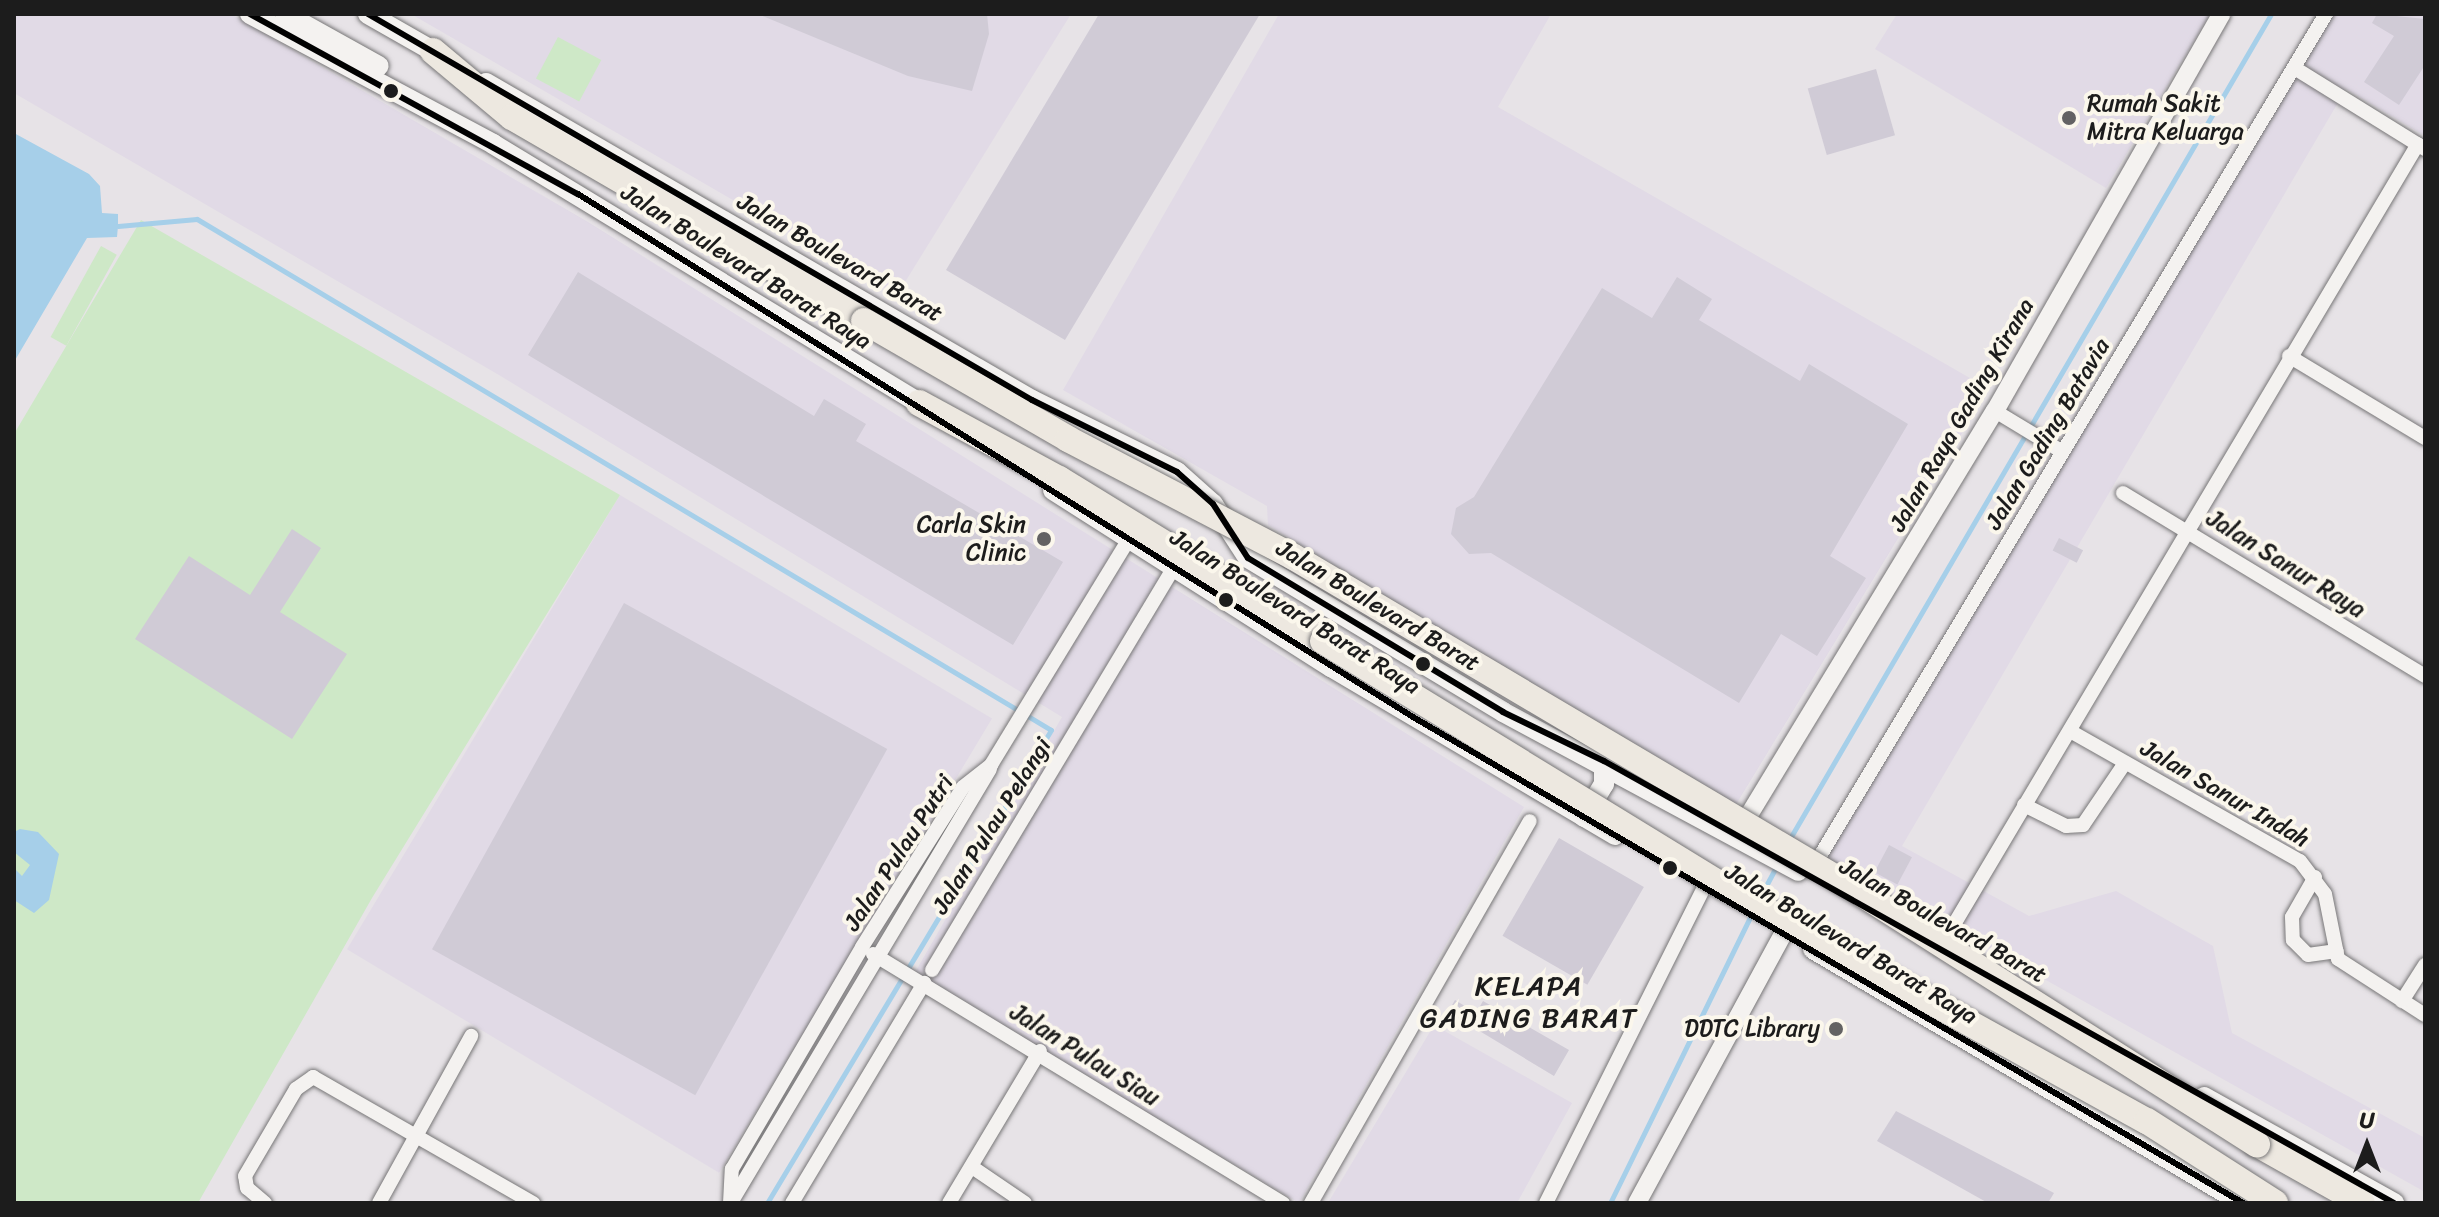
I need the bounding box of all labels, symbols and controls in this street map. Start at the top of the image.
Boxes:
unlabelled marker [383,83,399,99]
place label: Rumah Sakit Mitra Keluarga [2087,90,2245,146]
marker: Rumah Sakit Mitra Keluarga [2058,107,2080,129]
street label: Jalan Boulevard Barat Raya [616,178,876,356]
street label: Jalan Boulevard Barat [733,188,947,328]
street label: Jalan Raya Gading Kirana [1883,293,2041,537]
street label: Jalan Gading Batavia [1979,333,2117,535]
street label: Jalan Sanur Raya [2201,504,2371,624]
place label: Carla Skin Clinic [917,511,1026,567]
street label: Jalan Boulevard Barat Raya [1165,523,1425,701]
marker: Carla Skin Clinic [1033,528,1055,550]
street label: Jalan Boulevard Barat [1271,534,1485,678]
unlabelled marker [1218,592,1234,608]
unlabelled marker [1415,656,1431,672]
street label: Jalan Pulau Pelangi [926,732,1058,920]
street label: Jalan Sanur Indah [2135,734,2315,854]
street label: Jalan Pulau Putri [838,769,960,937]
street label: Jalan Boulevard Barat [1835,852,2051,990]
street label: Jalan Boulevard Barat Raya [1720,857,1982,1031]
unlabelled marker [1662,860,1678,876]
district label: KELAPA GADING BARAT [1422,969,1636,1035]
street label: Jalan Pulau Siau [1004,997,1166,1113]
place label: DDTC Library [1684,1015,1820,1043]
marker: DDTC Library [1827,1020,1845,1038]
text: U [2360,1101,2374,1140]
north arrow [2327,1105,2407,1185]

